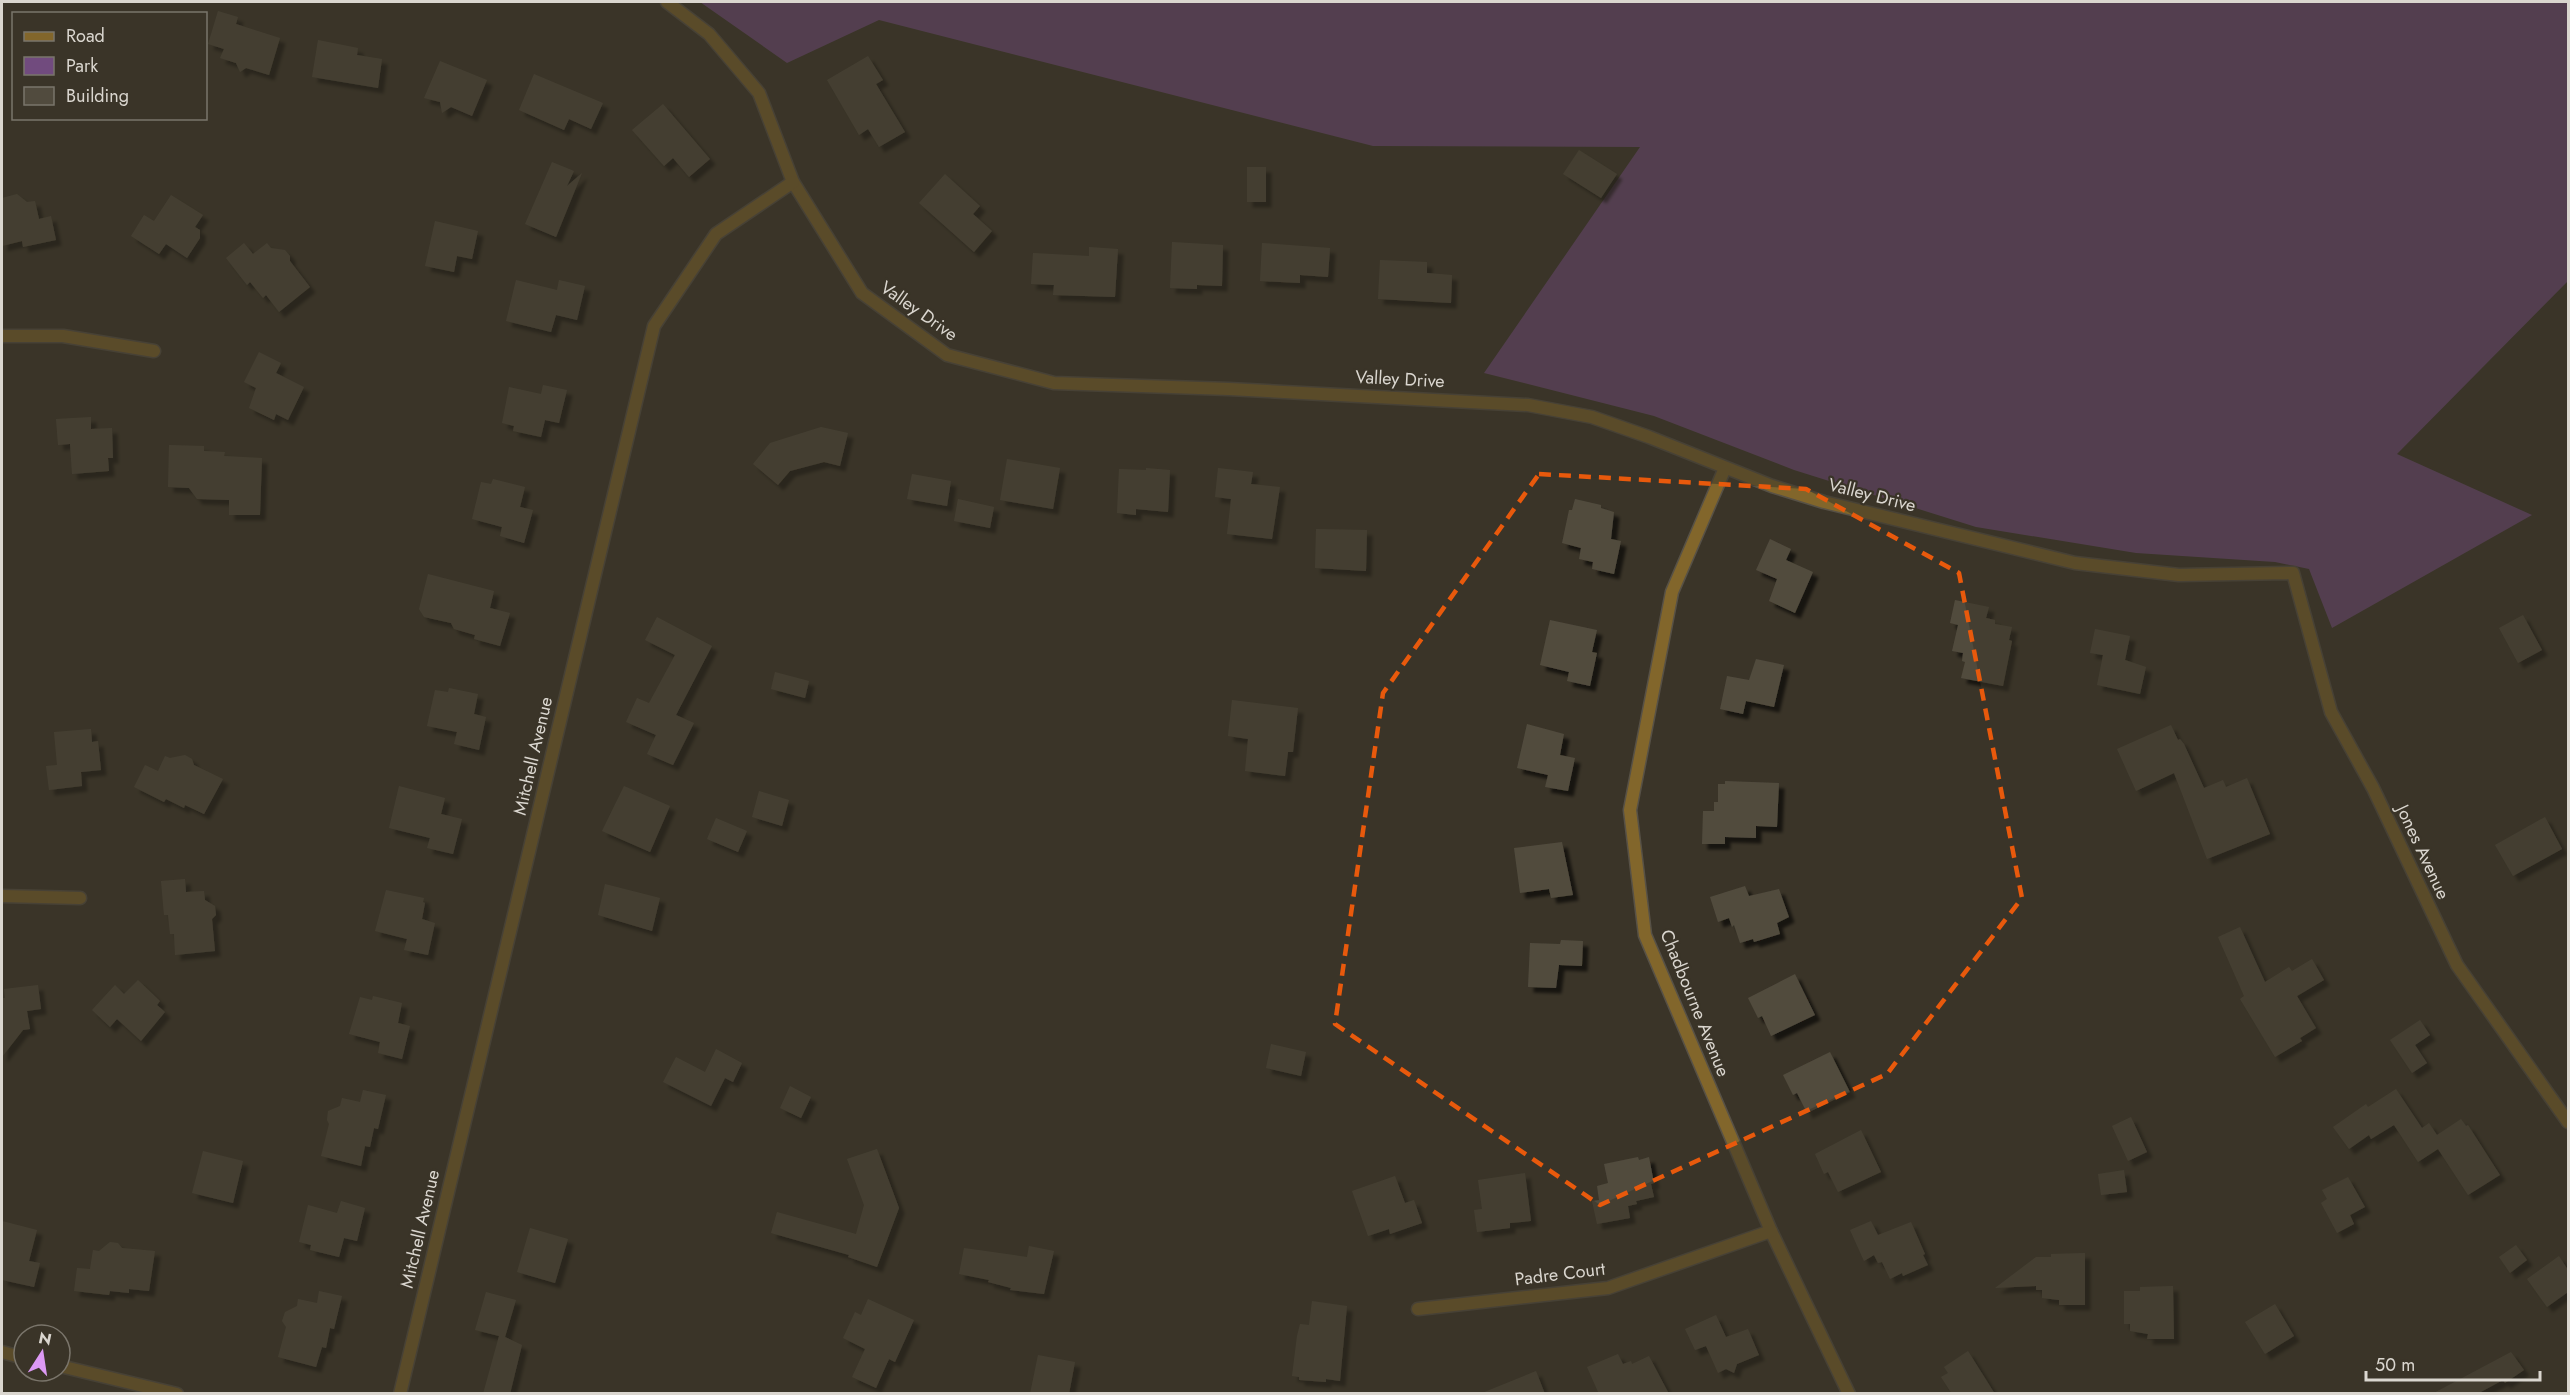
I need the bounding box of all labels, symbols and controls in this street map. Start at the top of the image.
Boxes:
legend [12,12,207,120]
text: Road [66,23,105,49]
text: Park [66,53,98,79]
text: Building [66,83,129,109]
street label: Valley Drive [875,275,963,347]
street label: Valley Drive [1355,364,1445,394]
street label: Valley Drive [1826,472,1918,518]
street label: Mitchell Avenue [507,694,559,818]
street label: Jones Avenue [2389,799,2456,904]
street label: Chadbourne Avenue [1654,926,1736,1080]
street label: Mitchell Avenue [394,1167,446,1291]
street label: Padre Court [1513,1255,1607,1292]
north arrow [12,1323,72,1383]
text: N [36,1326,54,1351]
scale bar [2366,1344,2540,1382]
text: 50 m [2375,1352,2415,1378]

